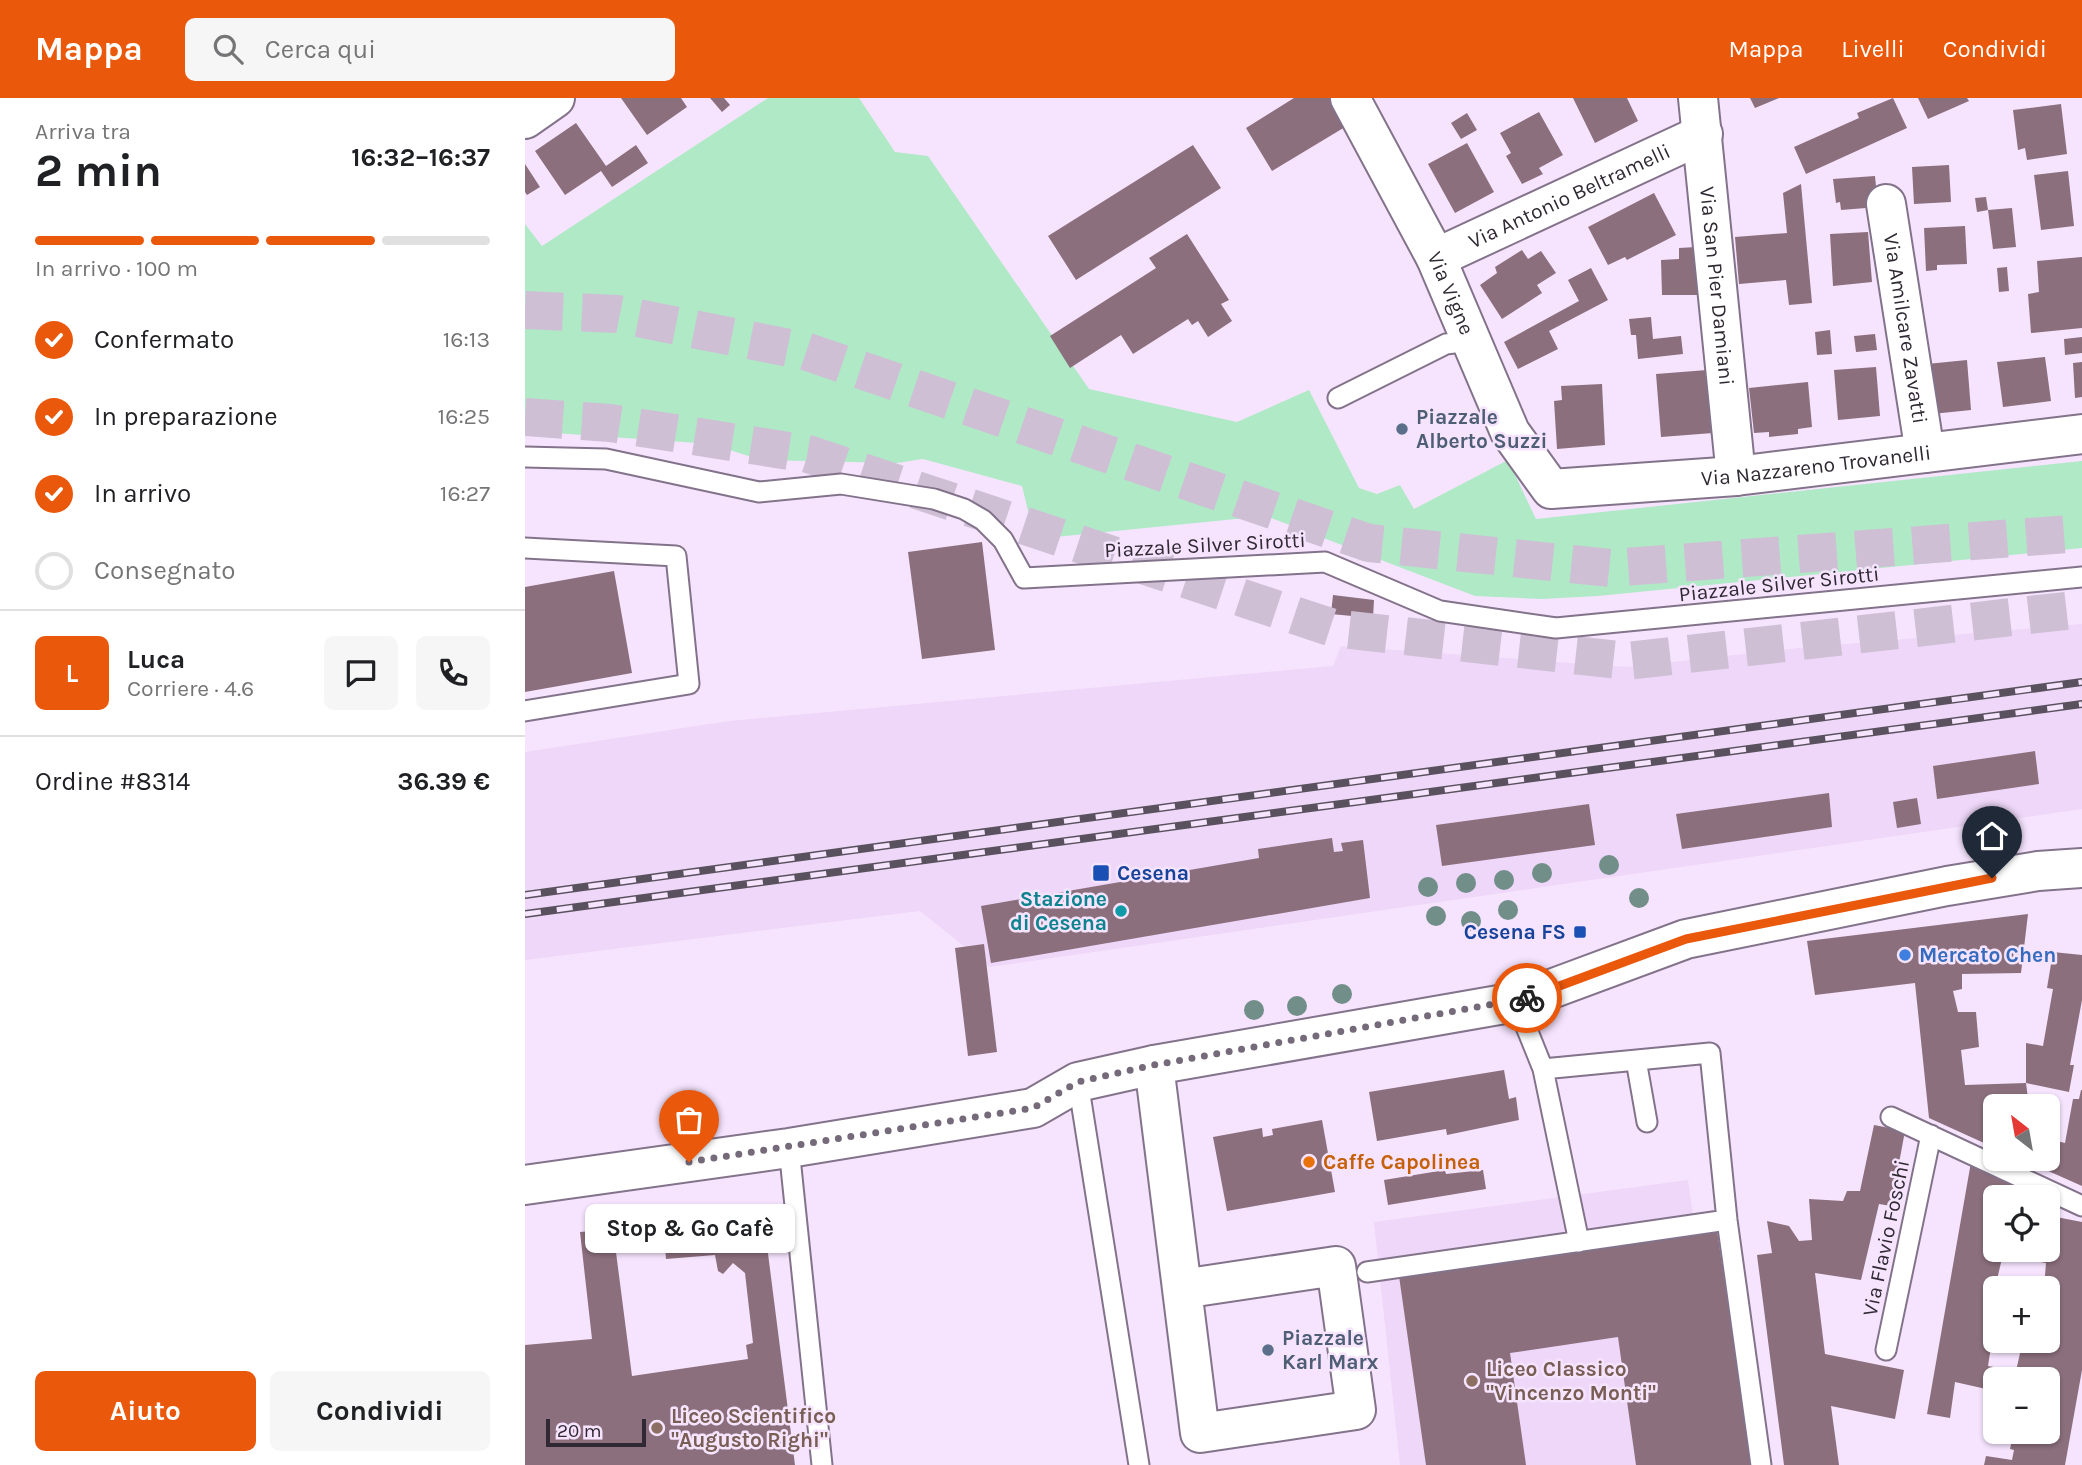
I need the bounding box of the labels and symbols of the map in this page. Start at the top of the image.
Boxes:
street label: Via Antonio Beltramelli [1465,139,1674,253]
street label: Via San Pier Damiani [1695,185,1739,387]
street label: Via Amilcare Zavatti [1879,232,1932,425]
street label: Via Vigne [1423,248,1479,339]
place label: Piazzale Alberto Suzzi [1416,405,1548,453]
marker: Piazzale Alberto Suzzi [1394,421,1410,437]
street label: Via Nazzareno Trovanelli [1700,440,1932,490]
street label: Piazzale Silver Sirotti [1104,528,1306,562]
street label: Piazzale Silver Sirotti [1678,562,1880,606]
pin [1962,806,2022,878]
place label: Cesena [1117,861,1189,885]
marker: Cesena [1091,863,1111,883]
place label: Stazione di Cesena [1010,887,1107,935]
marker: Stazione di Cesena [1113,903,1129,919]
place label: Cesena FS [1464,920,1566,944]
marker: Cesena FS [1572,924,1588,940]
place label: Mercato Chen [1919,943,2056,967]
marker: Mercato Chen [1897,947,1913,963]
courier [1492,963,1562,1033]
pin [659,1090,719,1162]
north arrow [1983,1094,2060,1171]
place label: Caffe Capolinea [1323,1150,1481,1174]
marker: Caffe Capolinea [1301,1154,1317,1170]
street label: Via Flavio Foschi [1858,1158,1914,1318]
callout: Stop & Go Cafè [584,1204,794,1253]
place label: Piazzale Karl Marx [1282,1326,1379,1374]
marker: Piazzale Karl Marx [1260,1342,1276,1358]
place label: Liceo Classico "Vincenzo Monti" [1486,1357,1656,1405]
marker: Liceo Classico "Vincenzo Monti" [1464,1373,1480,1389]
place label: Liceo Scientifico "Augusto Righi" [671,1404,836,1452]
scale bar [546,1416,646,1448]
marker: Liceo Scientifico "Augusto Righi" [649,1420,665,1436]

